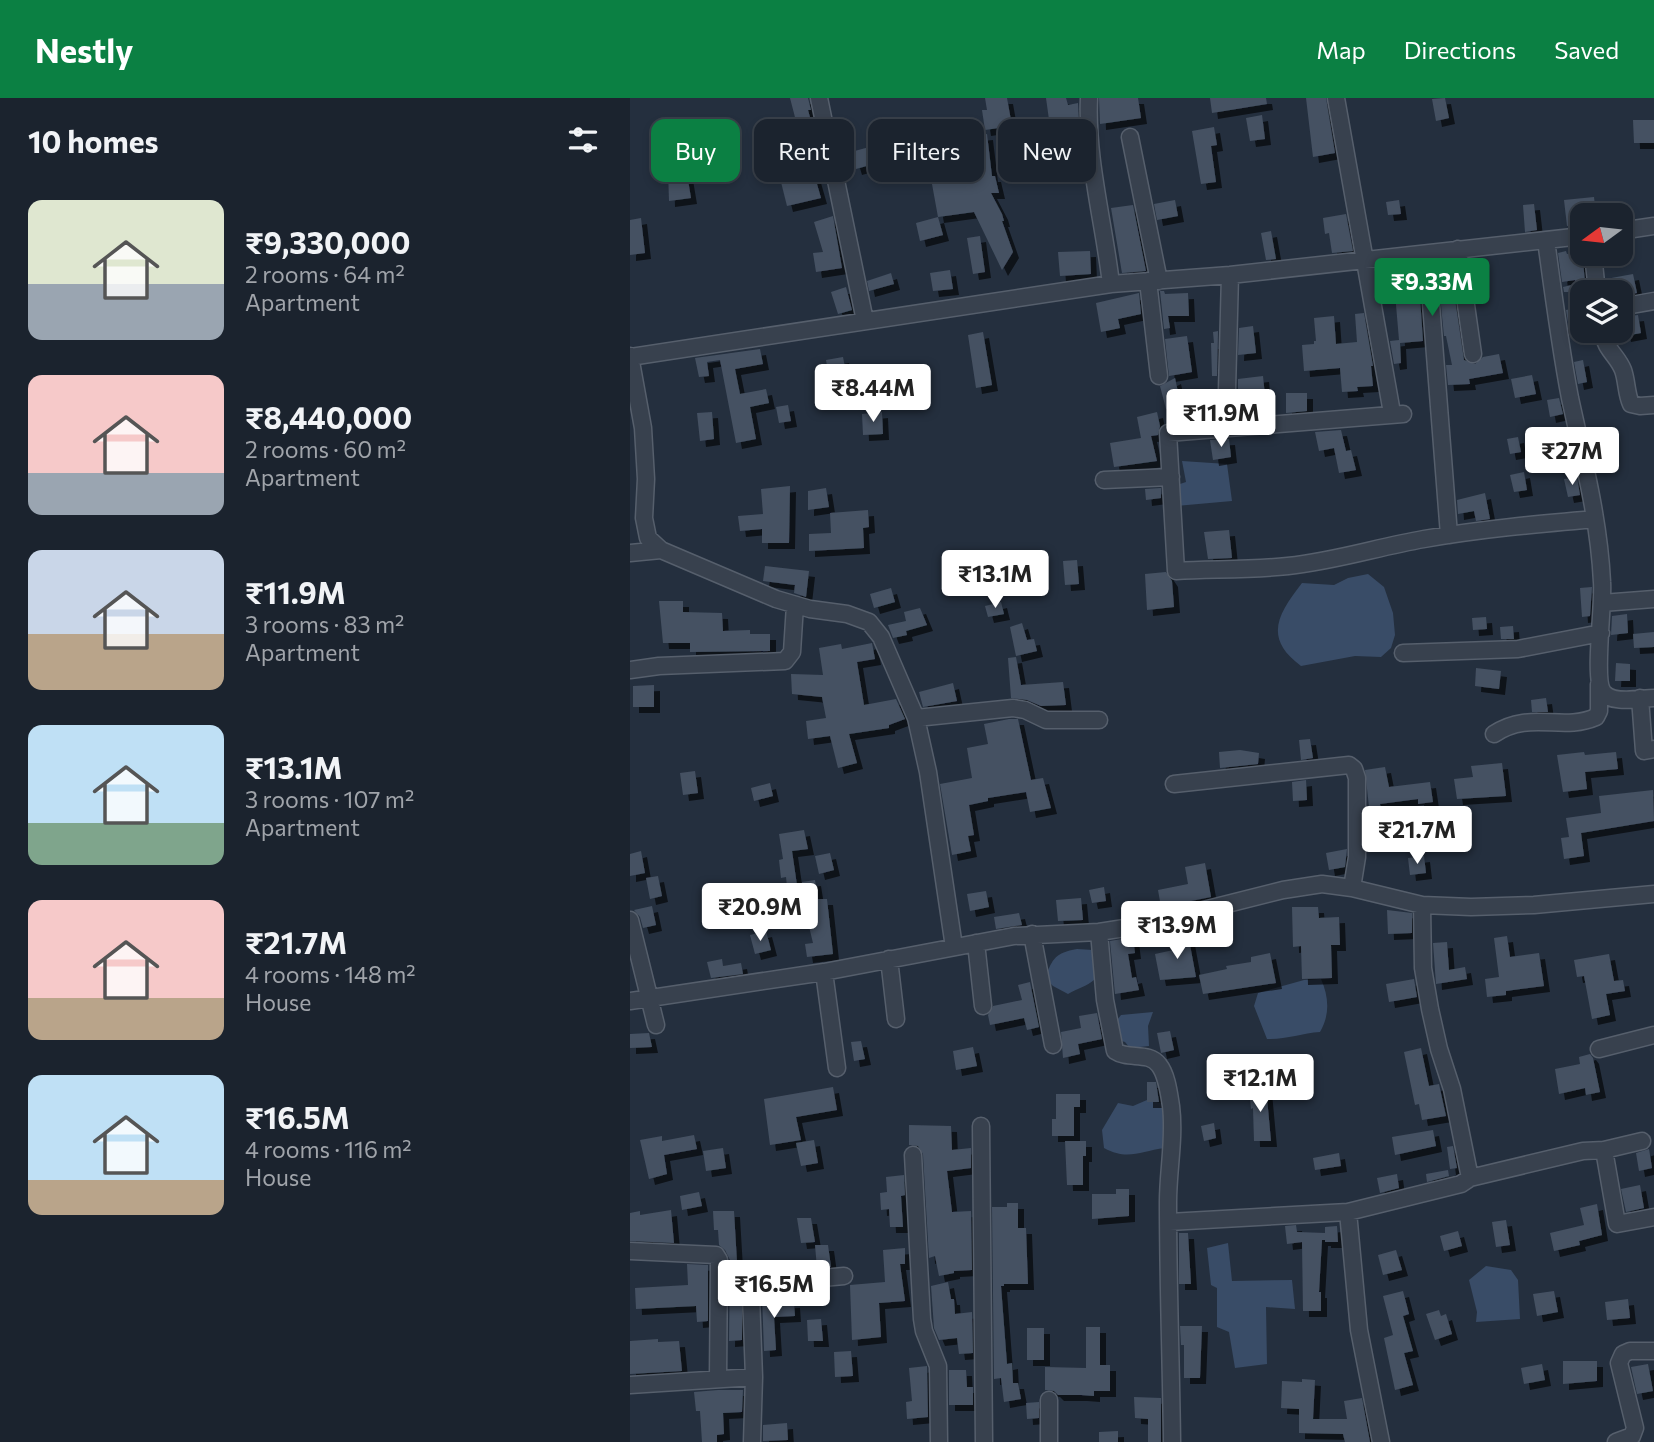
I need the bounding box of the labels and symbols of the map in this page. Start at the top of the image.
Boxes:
north arrow [1570,203,1633,266]
pin: ₹9.33M [1375,258,1489,318]
pin: ₹8.44M [816,364,930,424]
pin: ₹11.9M [1164,390,1278,449]
pin: ₹27M [1531,428,1613,487]
pin: ₹13.1M [938,550,1052,610]
pin: ₹21.7M [1360,806,1474,866]
pin: ₹20.9M [703,884,817,943]
pin: ₹13.9M [1120,902,1234,961]
pin: ₹12.1M [1203,1054,1317,1114]
pin: ₹16.5M [717,1260,831,1320]

